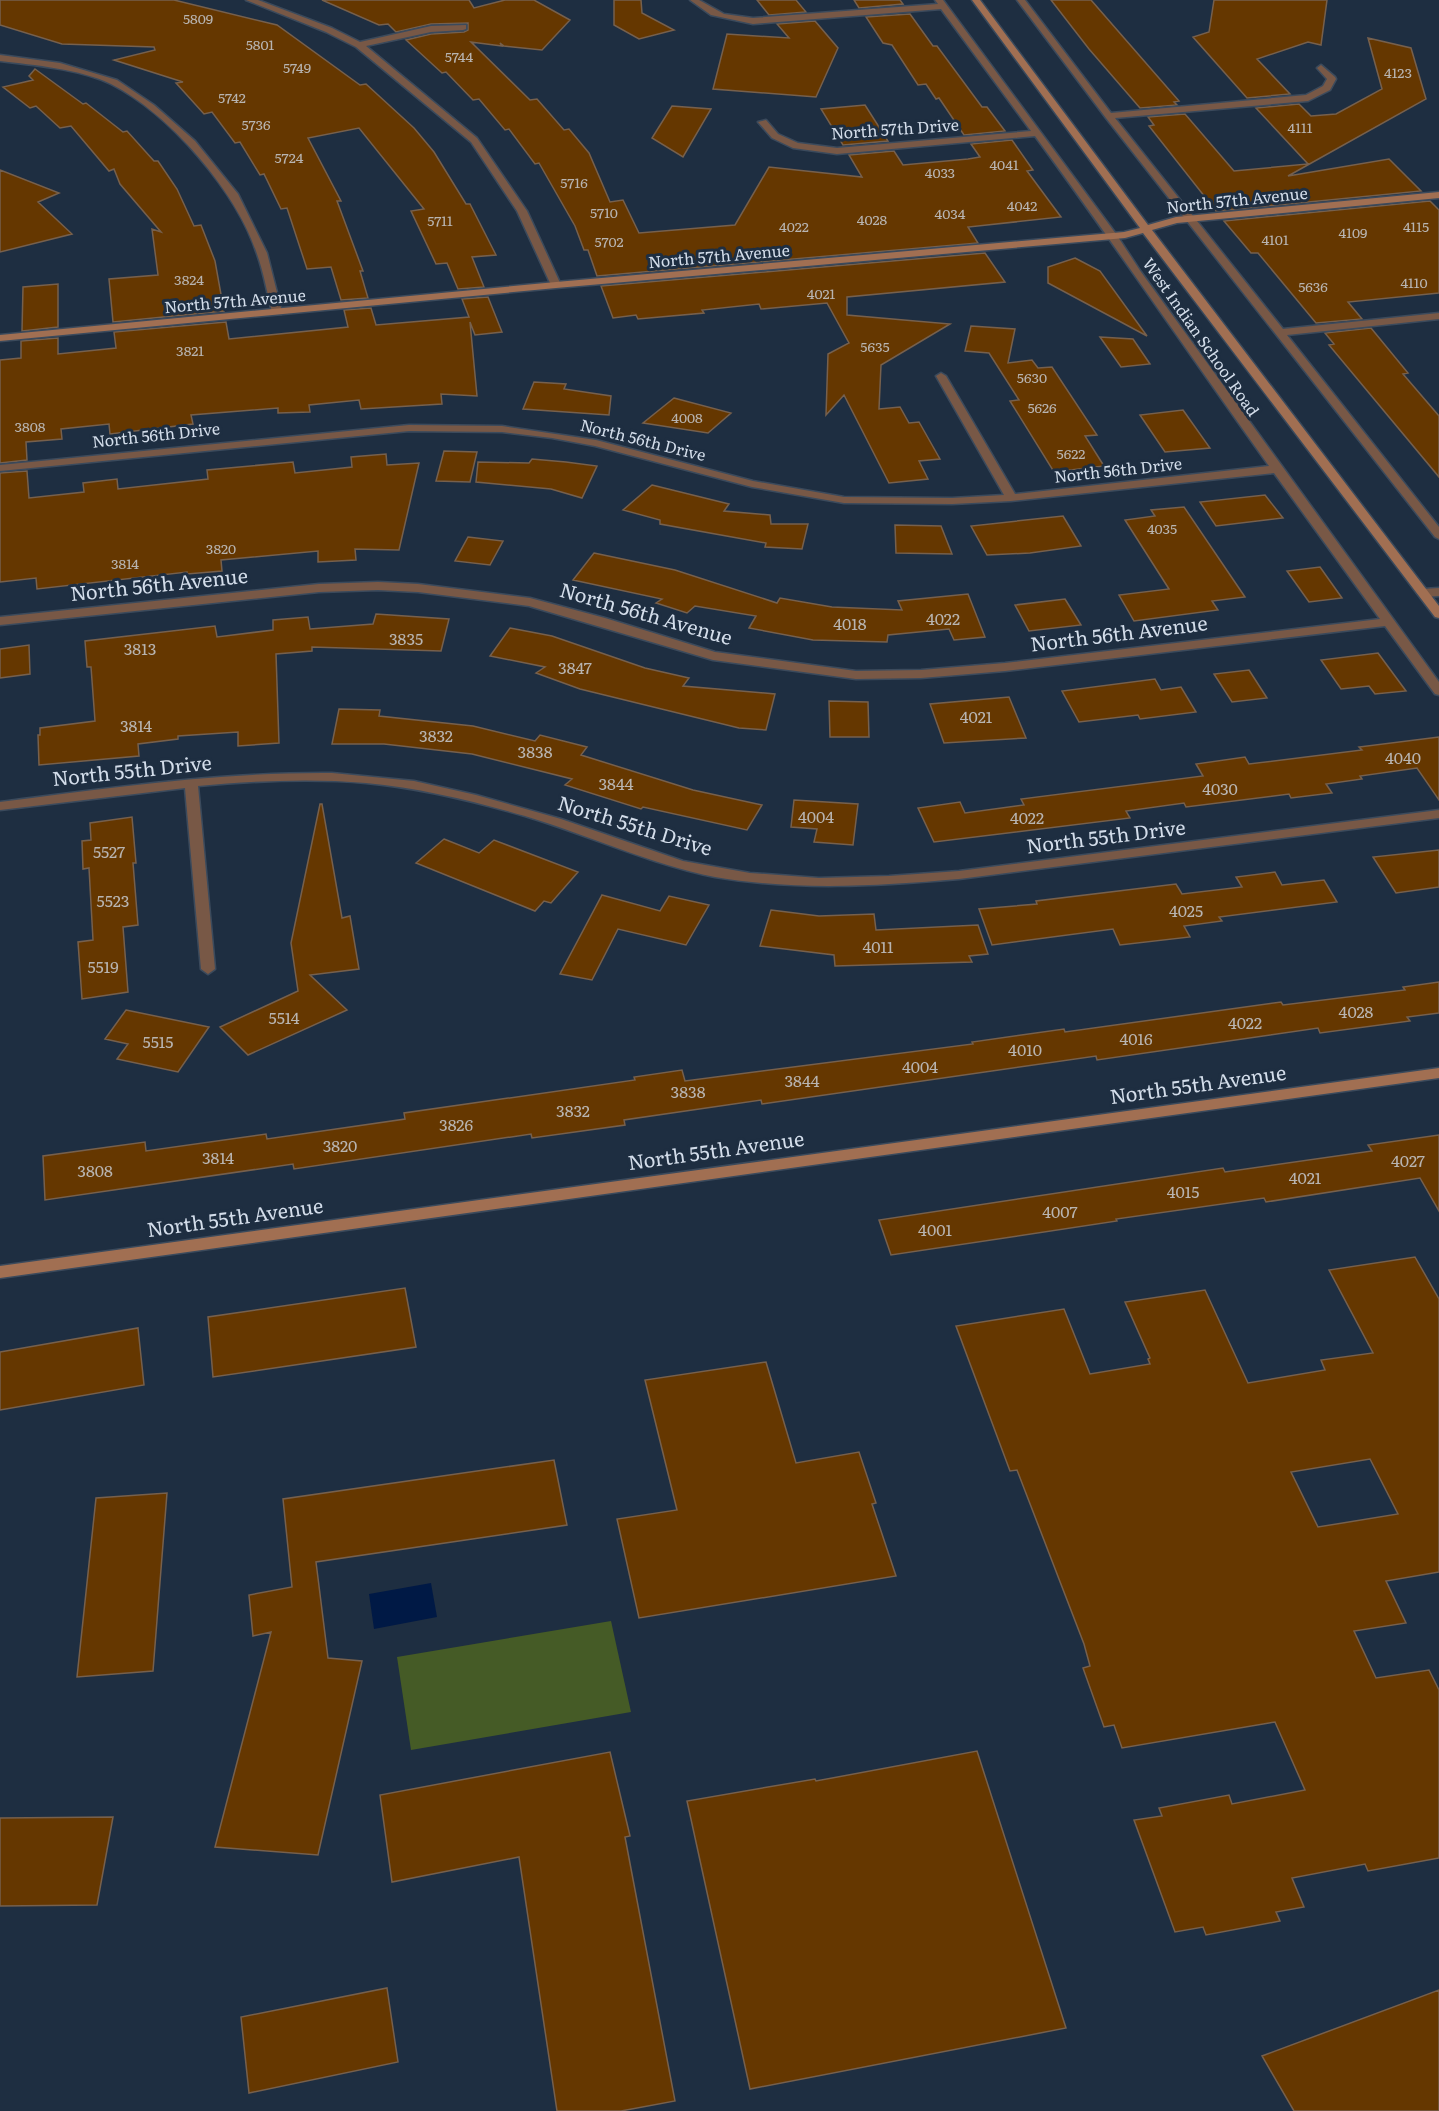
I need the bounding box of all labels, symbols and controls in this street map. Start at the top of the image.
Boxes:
house number: 5809 [183,8,213,28]
house number: 5801 [246,34,275,54]
house number: 5744 [445,46,474,66]
house number: 5749 [283,57,311,77]
house number: 4123 [1384,62,1412,82]
house number: 5742 [218,87,246,107]
street label: North 57th Drive [830,112,960,144]
house number: 5736 [241,114,271,134]
house number: 4111 [1288,117,1313,137]
house number: 5724 [275,147,304,167]
house number: 4041 [989,154,1019,174]
house number: 4033 [925,162,955,182]
house number: 5716 [560,172,588,192]
street label: North 57th Avenue [1165,180,1309,218]
house number: 4042 [1007,195,1037,215]
house number: 5710 [590,202,618,222]
house number: 4034 [935,203,966,223]
house number: 4028 [857,209,888,229]
house number: 5711 [427,210,453,230]
house number: 4022 [779,216,809,236]
house number: 4115 [1403,216,1429,236]
house number: 4109 [1339,222,1367,242]
house number: 4101 [1261,229,1289,249]
house number: 5702 [594,231,624,251]
street label: North 57th Avenue [647,237,791,273]
street label: West Indian School Road [1138,252,1266,421]
house number: 3824 [174,269,204,289]
house number: 4110 [1400,272,1428,292]
house number: 5636 [1298,276,1328,296]
street label: North 57th Avenue [163,282,307,318]
house number: 4021 [807,283,836,303]
house number: 5635 [860,336,890,356]
house number: 3821 [176,340,204,360]
house number: 5630 [1017,367,1047,387]
house number: 5626 [1027,397,1057,417]
house number: 4008 [671,407,703,427]
street label: North 56th Drive [578,412,709,466]
street label: North 56th Drive [91,415,221,453]
house number: 3808 [14,416,46,436]
house number: 5622 [1057,443,1085,463]
street label: North 56th Drive [1053,450,1183,488]
house number: 4035 [1147,518,1177,538]
house number: 3820 [206,538,236,558]
house number: 3814 [111,553,139,573]
street label: North 56th Avenue [68,559,249,607]
street label: North 56th Avenue [557,573,736,651]
house number: 4022 [926,606,960,630]
street label: North 56th Avenue [1028,606,1209,658]
house number: 4018 [833,611,867,635]
house number: 3835 [389,626,423,650]
house number: 3813 [124,636,156,660]
house number: 3847 [558,655,592,679]
house number: 4021 [960,704,993,728]
house number: 3814 [120,713,152,737]
house number: 3832 [419,723,453,747]
house number: 3838 [518,739,553,763]
house number: 4040 [1385,745,1421,769]
street label: North 55th Drive [51,746,213,792]
house number: 3844 [598,771,634,795]
house number: 4030 [1202,776,1238,800]
street label: North 55th Drive [555,786,717,862]
house number: 4004 [798,804,834,828]
house number: 4022 [1010,805,1044,829]
street label: North 55th Drive [1024,810,1187,860]
house number: 5527 [93,839,125,863]
house number: 5523 [97,888,129,912]
house number: 4025 [1169,898,1203,922]
house number: 4011 [862,934,894,958]
house number: 5519 [87,954,119,978]
house number: 4028 [1339,999,1374,1023]
house number: 5514 [269,1005,300,1029]
house number: 4022 [1228,1010,1262,1034]
house number: 4016 [1119,1026,1153,1050]
house number: 5515 [143,1029,173,1053]
house number: 4010 [1008,1037,1042,1061]
house number: 4004 [902,1054,938,1078]
street label: North 55th Avenue [1108,1056,1288,1110]
house number: 3844 [784,1068,820,1092]
house number: 3838 [671,1079,706,1103]
house number: 3832 [556,1098,590,1122]
house number: 3826 [439,1112,473,1136]
street label: North 55th Avenue [626,1122,806,1176]
house number: 3820 [323,1133,357,1157]
house number: 3814 [202,1145,234,1169]
house number: 4027 [1391,1148,1425,1172]
house number: 3808 [77,1158,113,1182]
house number: 4021 [1289,1165,1322,1189]
house number: 4015 [1167,1179,1199,1203]
street label: North 55th Avenue [145,1189,325,1243]
house number: 4007 [1042,1199,1078,1223]
house number: 4001 [918,1217,952,1241]

